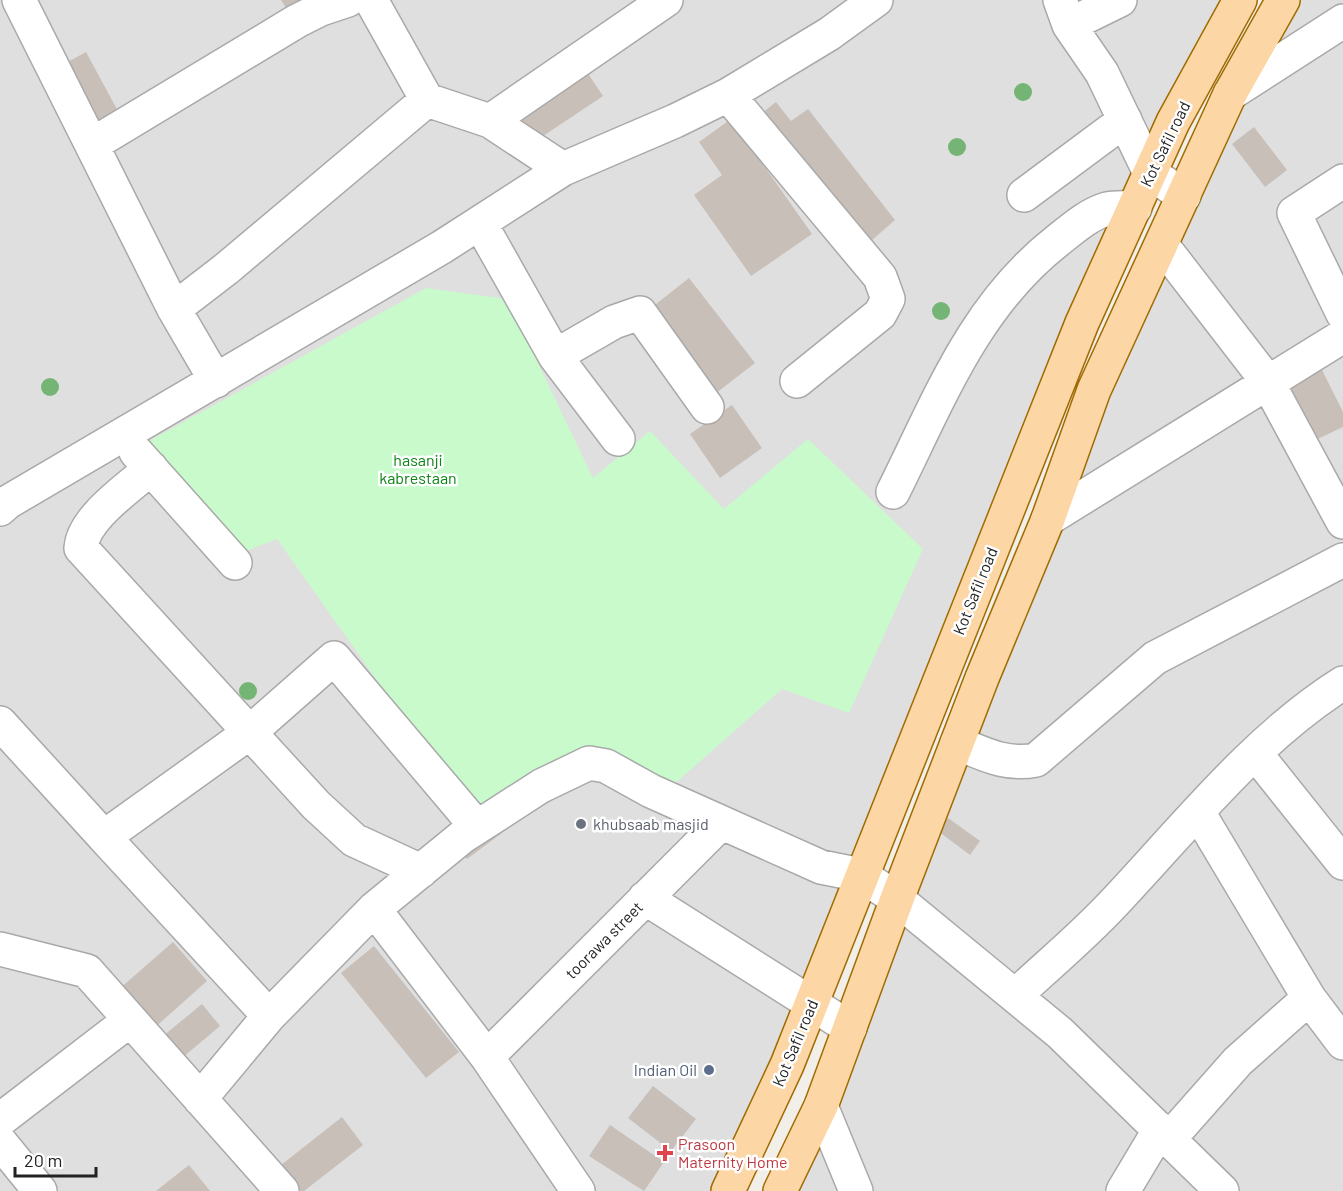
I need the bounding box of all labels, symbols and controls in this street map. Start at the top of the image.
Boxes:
street label: Kot Safil road [1136,98,1193,190]
park label: hasanji kabrestaan [379,450,457,487]
street label: Kot Safil road [948,544,1001,637]
place label: khubsaab masjid [593,814,709,833]
marker: khubsaab masjid [574,817,588,831]
street label: toorawa street [561,897,646,982]
street label: Kot Safil road [768,996,821,1089]
place label: Indian Oil [634,1060,697,1079]
marker: Indian Oil [702,1063,716,1077]
place label: Prasoon Maternity Home [678,1134,787,1171]
scale bar [15,1140,96,1178]
marker: Prasoon Maternity Home [656,1144,674,1162]
text: 20 m [24,1149,62,1171]

